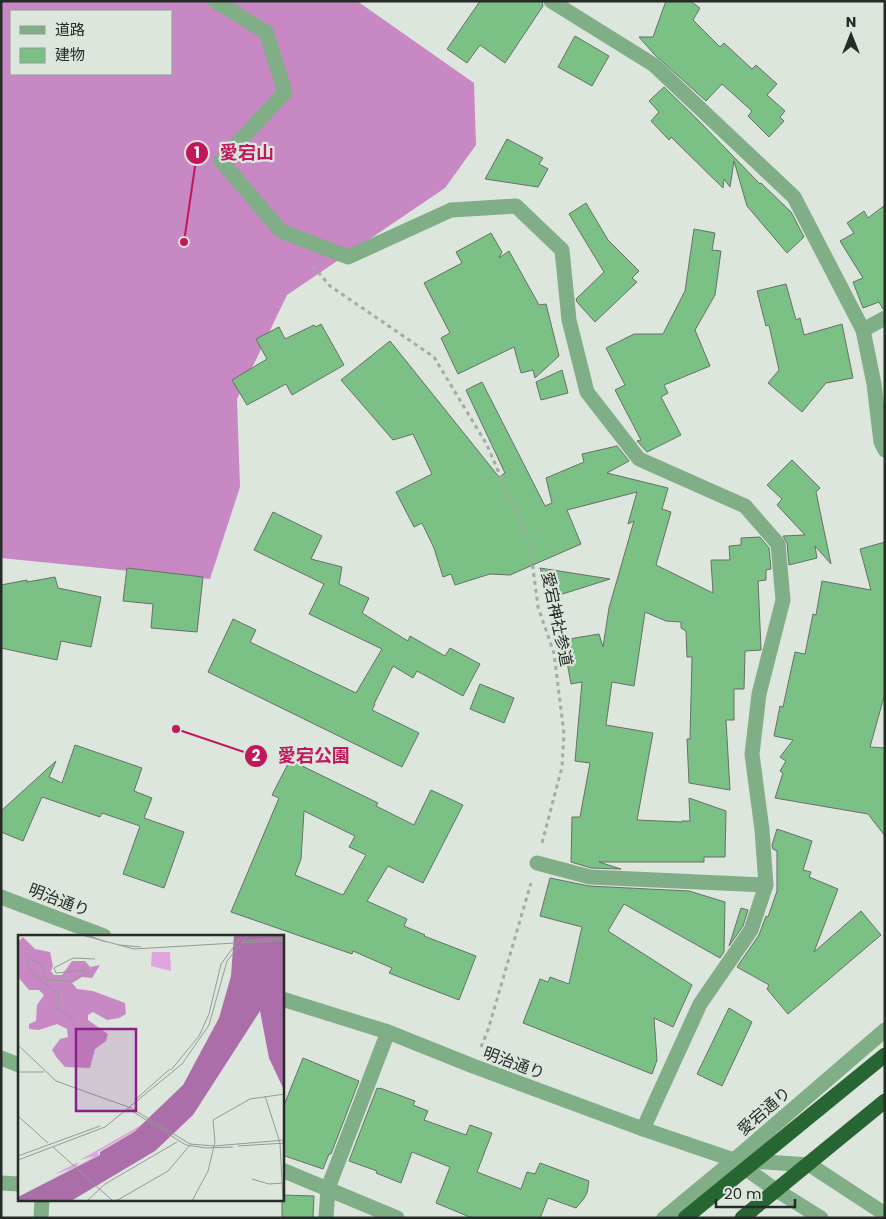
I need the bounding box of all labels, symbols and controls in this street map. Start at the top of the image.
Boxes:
legend [10,10,172,75]
north arrow [826,10,876,60]
text: N [846,12,856,32]
text: 道路 [55,19,85,40]
text: 建物 [55,44,85,65]
callout: 愛宕山 [185,136,284,169]
text: 愛宕山 [220,140,274,165]
text: 1 [194,142,200,163]
street label: 愛宕神社参道 [536,570,578,668]
callout: 愛宕公園 [243,739,360,772]
text: 愛宕公園 [278,743,350,768]
text: 2 [252,745,261,766]
street label: 明治通り [25,878,93,922]
inset map [18,935,284,1202]
street label: 明治通り [480,1041,548,1085]
street label: 愛宕通り [732,1081,796,1141]
scale bar [716,1176,795,1208]
text: 20 m [724,1183,762,1204]

